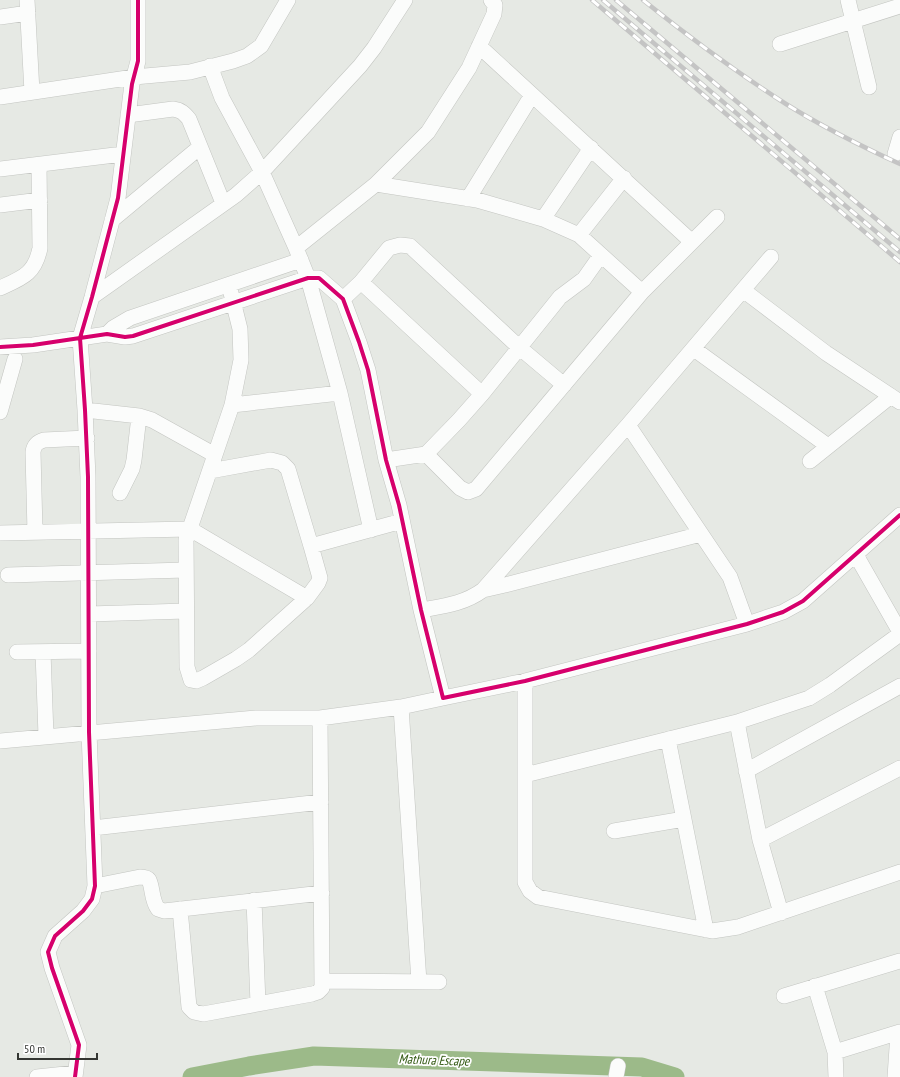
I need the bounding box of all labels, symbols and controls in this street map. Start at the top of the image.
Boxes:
scale bar [18,1035,97,1061]
text: 50 m [24,1041,45,1056]
water label: Mathura Escape [398,1050,471,1070]

